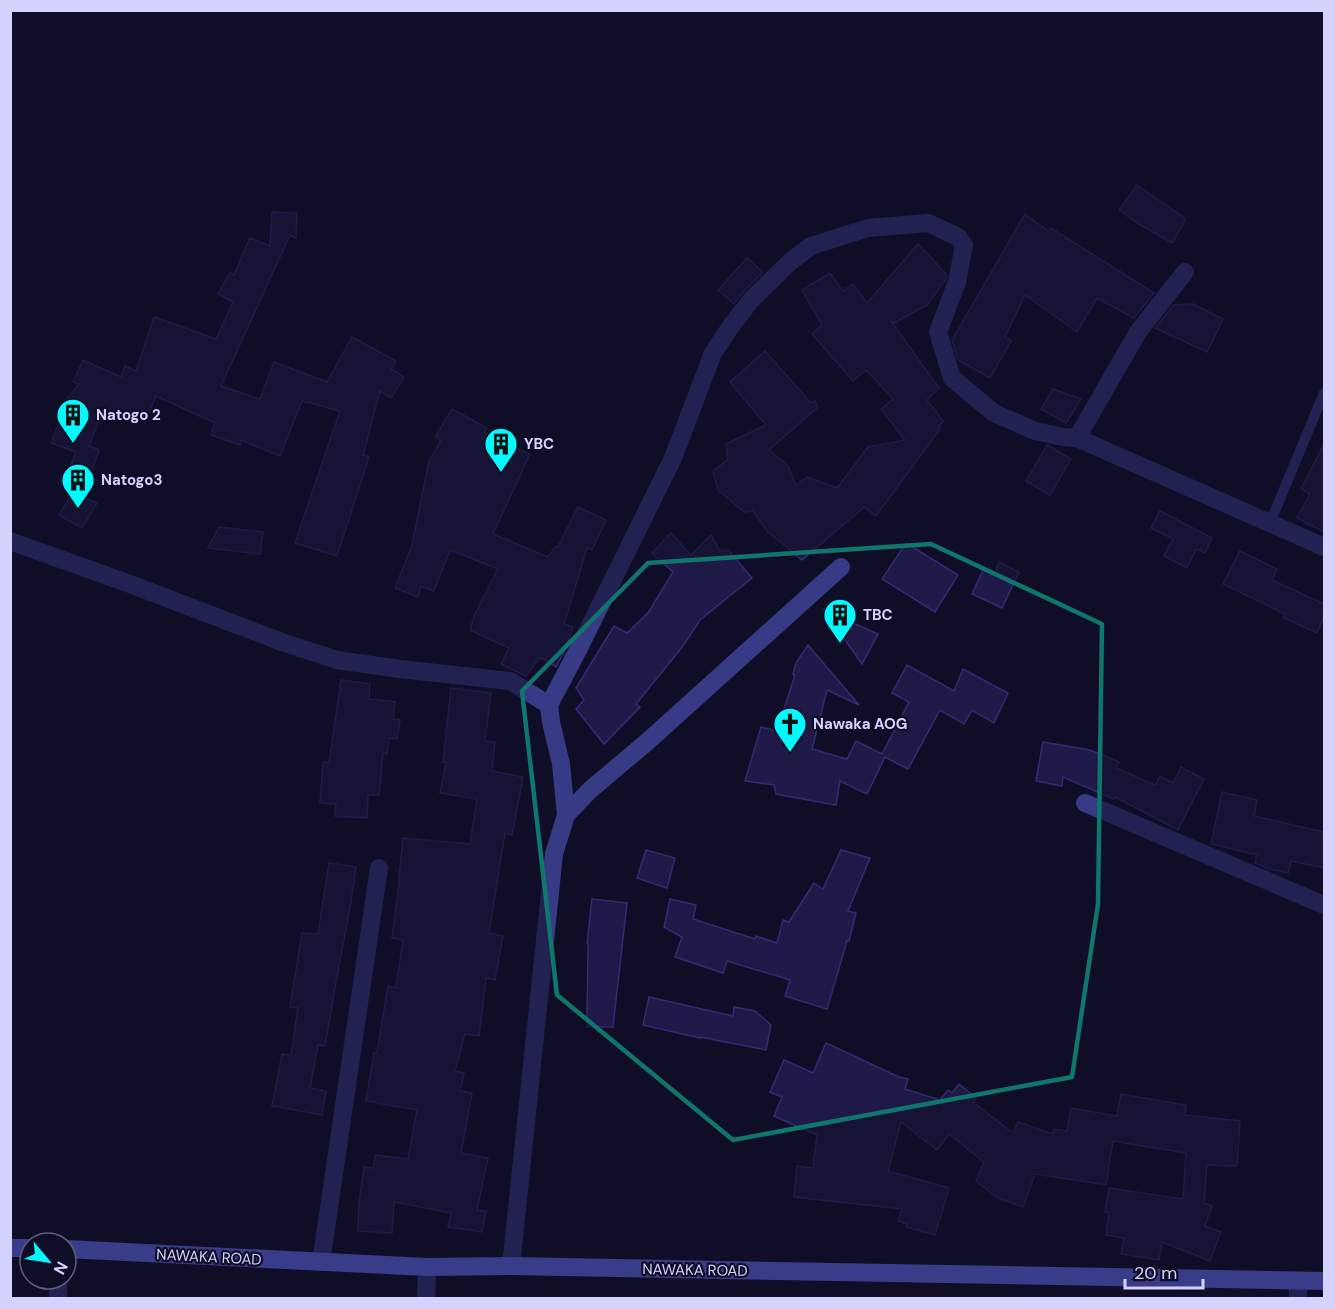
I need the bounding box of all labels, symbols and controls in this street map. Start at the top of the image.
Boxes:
building icon: Natogo 2 [55,397,91,444]
place label: Natogo 2 [96,405,161,425]
building icon: YBC [483,426,519,473]
place label: YBC [524,434,554,454]
building icon: Natogo3 [60,462,96,509]
place label: Natogo3 [101,470,162,490]
building icon: TBC [822,597,858,644]
place label: TBC [863,605,893,625]
church icon: Nawaka AOG [772,706,808,753]
place label: Nawaka AOG [813,714,908,734]
north arrow [18,1231,78,1291]
street label: NAWAKA ROAD [156,1244,262,1270]
scale bar [1125,1252,1203,1290]
text: N [49,1258,73,1278]
street label: NAWAKA ROAD [642,1259,748,1281]
text: 20 m [1134,1261,1177,1285]

